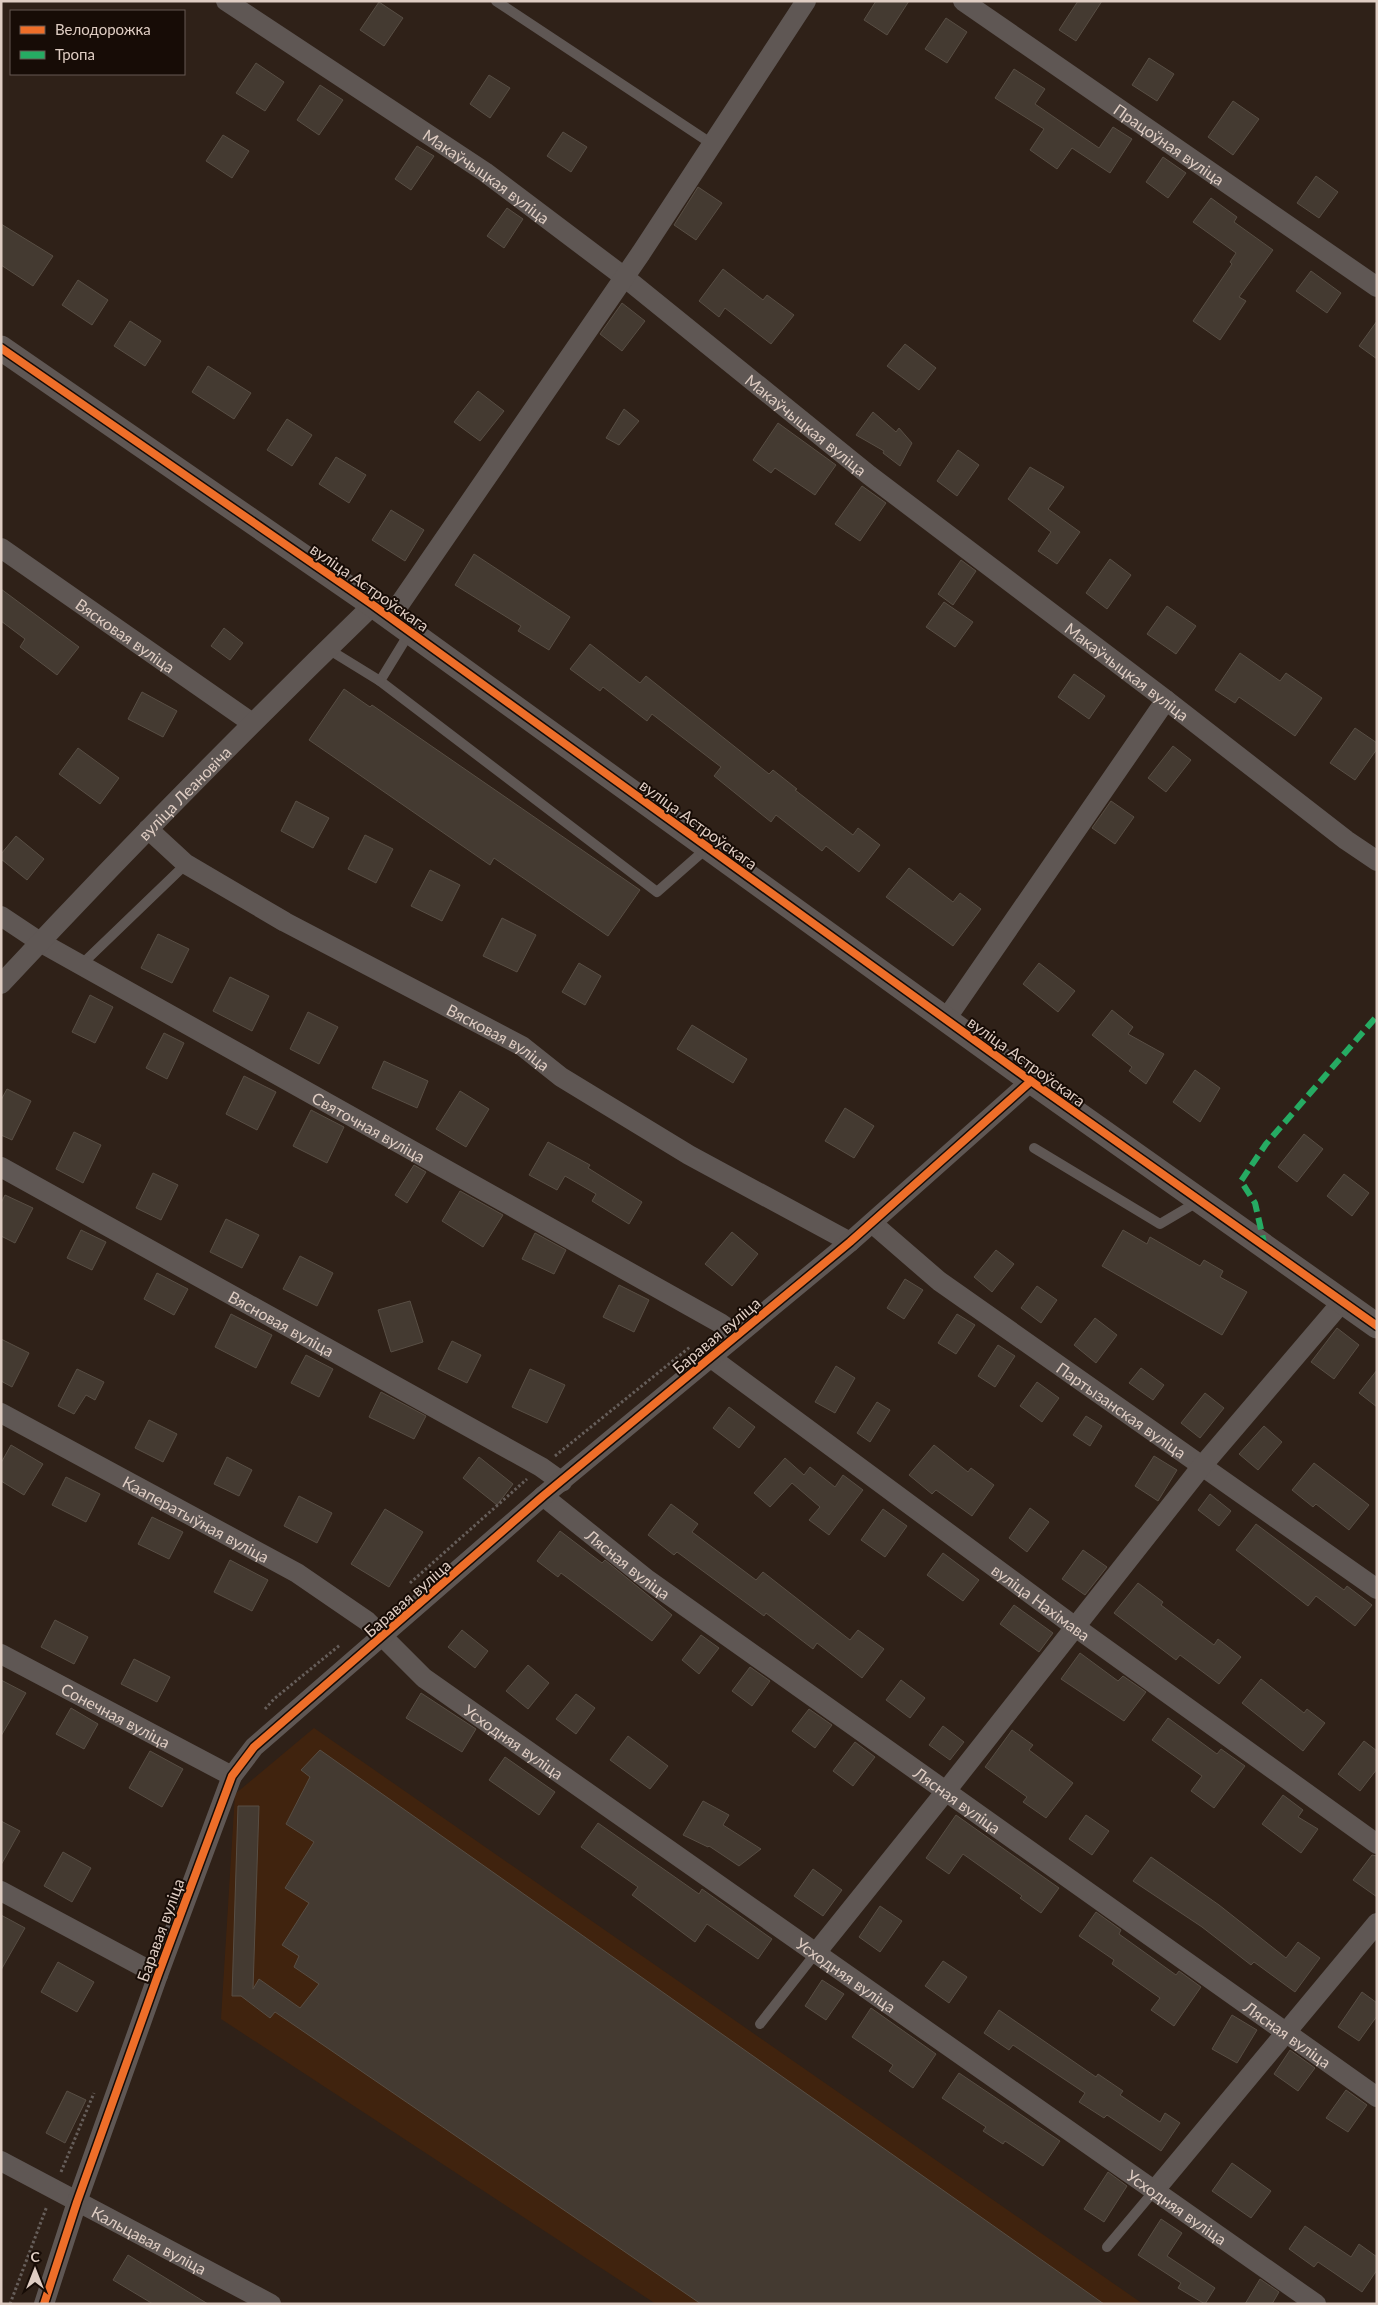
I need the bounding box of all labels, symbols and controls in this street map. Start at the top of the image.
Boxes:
legend [10,10,185,75]
text: Велодорожка [55,20,151,38]
text: Тропа [55,45,95,63]
street label: Працоўная вуліца [1111,99,1229,189]
street label: Макаўчыцкая вуліца [420,125,554,227]
street label: Макаўчыцкая вуліца [742,370,871,479]
street label: вуліца Астроўскага [307,539,433,635]
street label: Вясковая вуліца [72,594,179,676]
street label: Макаўчыцкая вуліца [1062,618,1193,724]
street label: вуліца Леановіча [134,742,235,843]
street label: вуліца Астроўскага [637,775,761,873]
street label: Вясковая вуліца [444,999,554,1074]
street label: вуліца Астроўскага [965,1012,1089,1110]
street label: Святочная вуліца [309,1087,429,1166]
street label: Вясновая вуліца [226,1286,338,1360]
street label: Баравая вуліца [668,1293,764,1377]
street label: Партызанская вуліца [1053,1357,1190,1462]
street label: Кааператыўная вуліца [120,1471,273,1566]
street label: Лясная вуліца [582,1524,674,1603]
street label: Баравая вуліца [360,1555,454,1641]
street label: вуліца Нахімава [989,1559,1094,1644]
street label: Сонечная вуліца [58,1678,174,1751]
street label: Усходняя вуліца [461,1700,568,1783]
street label: Лясная вуліца [910,1762,1005,1837]
street label: Баравая вуліца [132,1876,188,1984]
street label: Усходняя вуліца [793,1933,900,2016]
street label: Лясная вуліца [1240,1996,1335,2071]
street label: Усходняя вуліца [1124,2165,1231,2248]
street label: Кальцавая вуліца [89,2201,210,2278]
north arrow [10,2245,60,2295]
text: С [30,2248,40,2265]

